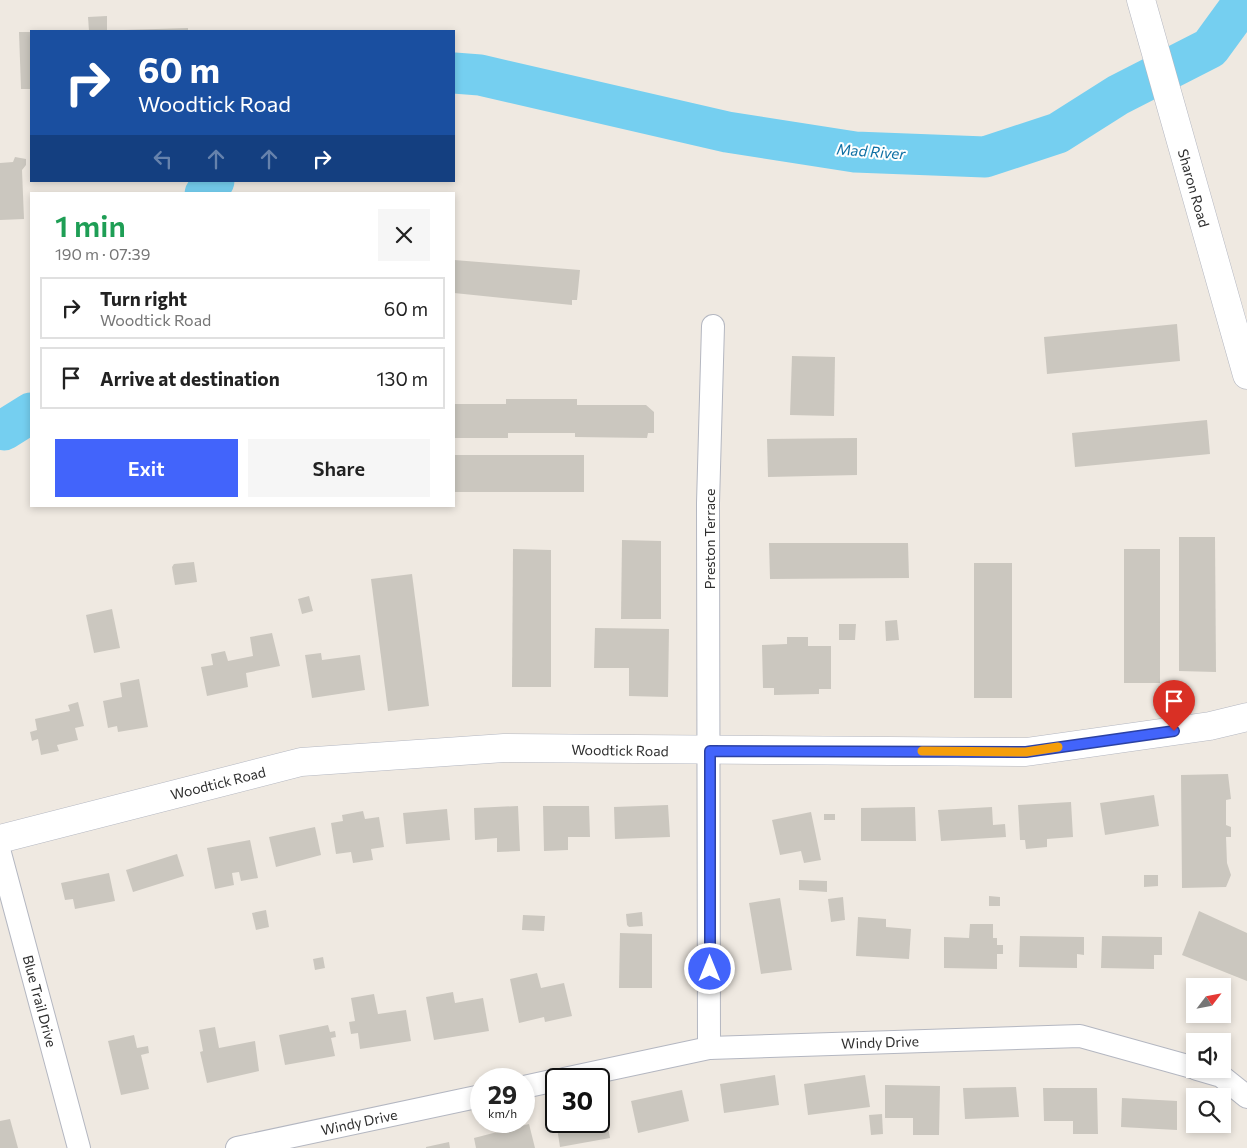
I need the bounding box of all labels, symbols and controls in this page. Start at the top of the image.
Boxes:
text: 60 m [138,47,220,90]
icon: right [55,50,120,115]
text: Woodtick Road [138,90,291,117]
water label: Mad River [836,140,907,162]
icon: left [149,145,177,173]
icon: ahead [202,145,230,173]
icon: ahead [255,145,283,173]
icon: right [308,145,336,173]
street label: Sharon Road [1175,147,1213,229]
text: 1 min [55,206,126,243]
button: close [378,209,430,261]
text: 190 m · 07:39 [55,244,150,263]
text: Turn right [100,287,187,310]
icon: right [57,294,85,322]
text: 60 m [384,297,428,320]
text: Woodtick Road [100,310,211,329]
icon: arrive [57,364,85,392]
text: Arrive at destination [100,367,280,390]
text: 130 m [376,367,428,390]
button: Exit [55,439,238,497]
button: Share [248,439,430,497]
street label: Preston Terrace [701,489,718,589]
pin [1153,680,1195,731]
icon: arrive [1160,687,1188,715]
street label: Woodtick Road [571,741,669,759]
street label: Woodtick Road [169,763,267,803]
position arrow [683,942,735,994]
street label: Blue Trail Drive [20,953,60,1049]
north arrow [1186,978,1231,1022]
map controls [1186,978,1231,1133]
street label: Windy Drive [841,1032,919,1052]
button: sound [1186,1033,1231,1078]
speed limit sign: 30 [545,1068,610,1133]
text: 29 [488,1079,517,1109]
button: search [1186,1088,1231,1133]
street label: Windy Drive [319,1106,399,1138]
text: km/h [488,1106,517,1120]

